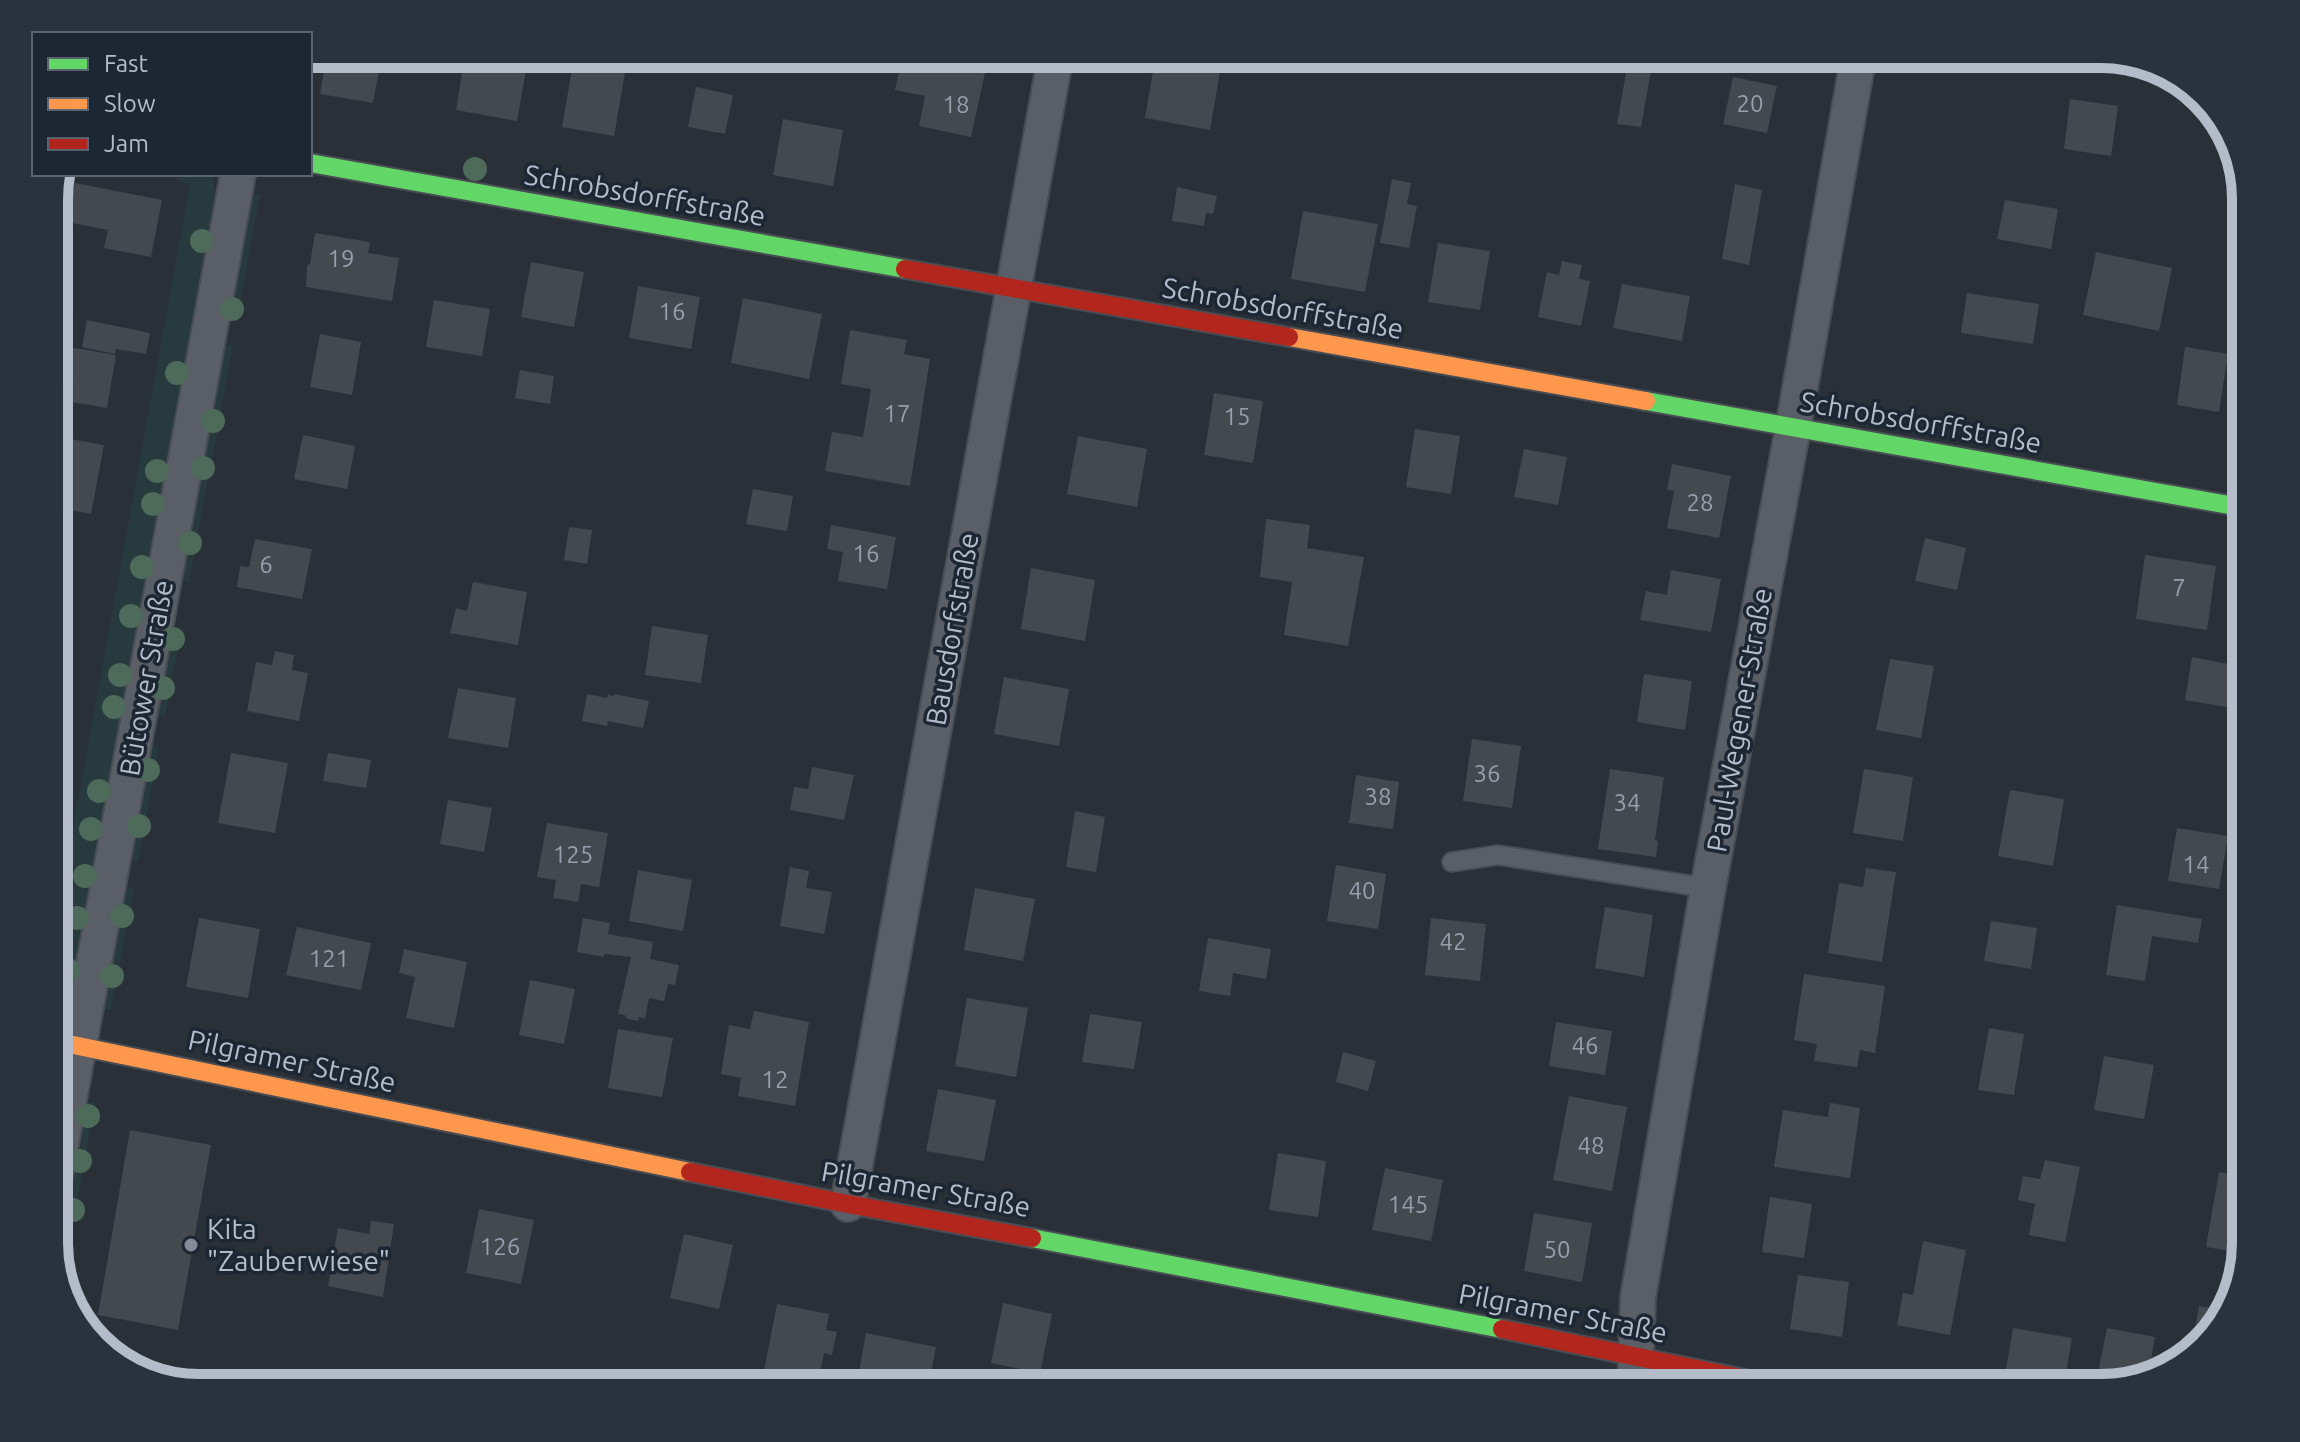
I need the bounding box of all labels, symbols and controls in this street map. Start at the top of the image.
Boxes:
legend [32,32,312,176]
text: Fast [104,50,148,77]
text: Slow [104,90,156,117]
house number: 20 [1736,90,1764,117]
house number: 18 [942,91,970,118]
text: Jam [104,130,149,157]
street label: Schrobsdorffstraße [522,158,768,231]
house number: 19 [327,245,355,272]
street label: Schrobsdorffstraße [1160,271,1406,344]
house number: 16 [658,298,686,325]
street label: Schrobsdorffstraße [1798,385,2044,458]
house number: 17 [883,400,911,427]
house number: 15 [1223,403,1251,430]
house number: 28 [1686,489,1714,516]
street label: Bausdorfstraße [919,530,984,728]
house number: 16 [852,540,880,567]
house number: 6 [259,551,273,578]
house number: 7 [2172,574,2186,601]
street label: Bütower Straße [113,578,178,778]
street label: Paul-Wegener-Straße [1700,586,1777,854]
house number: 36 [1473,760,1501,787]
house number: 38 [1364,783,1392,810]
house number: 34 [1613,789,1641,816]
house number: 125 [553,841,593,868]
house number: 14 [2182,851,2210,878]
house number: 40 [1348,877,1376,904]
house number: 42 [1439,928,1467,955]
house number: 121 [309,945,349,972]
street label: Pilgramer Straße [185,1023,399,1098]
house number: 46 [1571,1032,1599,1059]
house number: 12 [761,1066,789,1093]
house number: 48 [1577,1132,1605,1159]
street label: Pilgramer Straße [819,1155,1033,1222]
house number: 145 [1388,1191,1428,1218]
place label: Kita "Zauberwiese" [207,1213,390,1276]
house number: 126 [480,1233,520,1260]
marker: Kita "Zauberwiese" [182,1236,200,1254]
house number: 50 [1543,1236,1571,1263]
street label: Pilgramer Straße [1456,1277,1670,1348]

